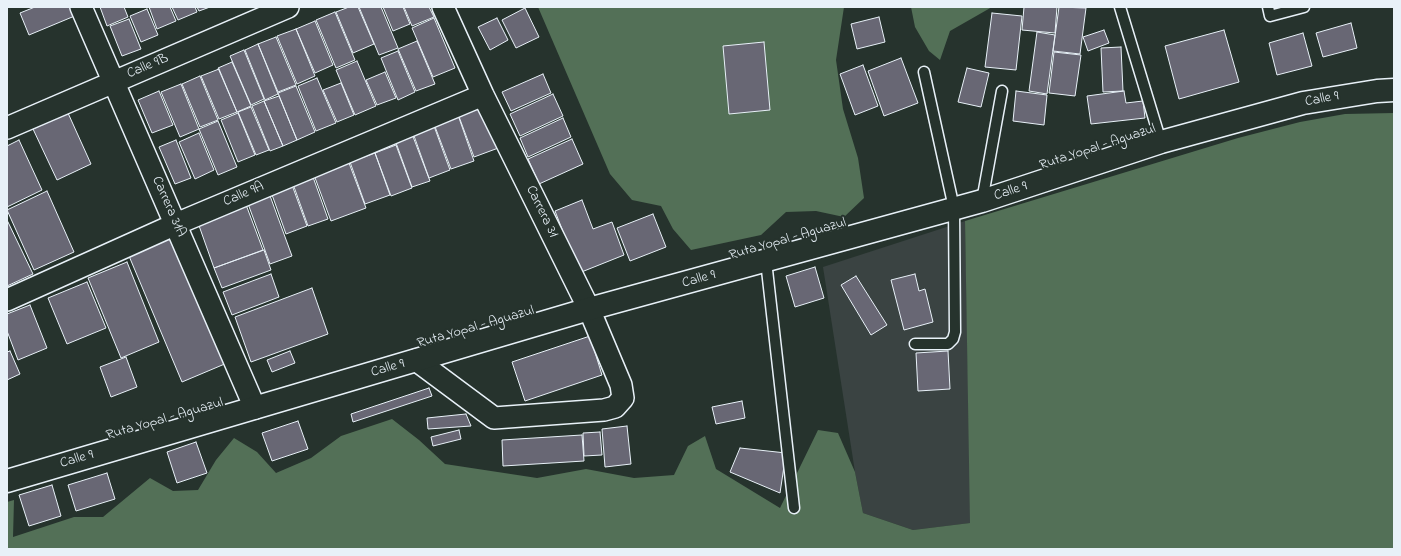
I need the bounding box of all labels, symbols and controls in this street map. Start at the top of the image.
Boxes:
street label: Calle 9B [125,51,171,83]
street label: Calle 9 [1304,89,1340,111]
street label: Ruta Yopal - Aguazul [1038,121,1158,175]
street label: Carrera 31A [147,174,189,240]
street label: Calle 9A [221,179,267,211]
street label: Calle 9 [992,179,1030,205]
street label: Carrera 31 [521,183,561,241]
street label: Ruta Yopal - Aguazul [727,215,849,265]
street label: Calle 9 [680,267,718,293]
street label: Ruta Yopal - Aguazul [415,303,537,353]
street label: Calle 9 [369,356,407,382]
street label: Ruta Yopal - Aguazul [104,395,226,445]
street label: Calle 9 [58,447,96,473]

